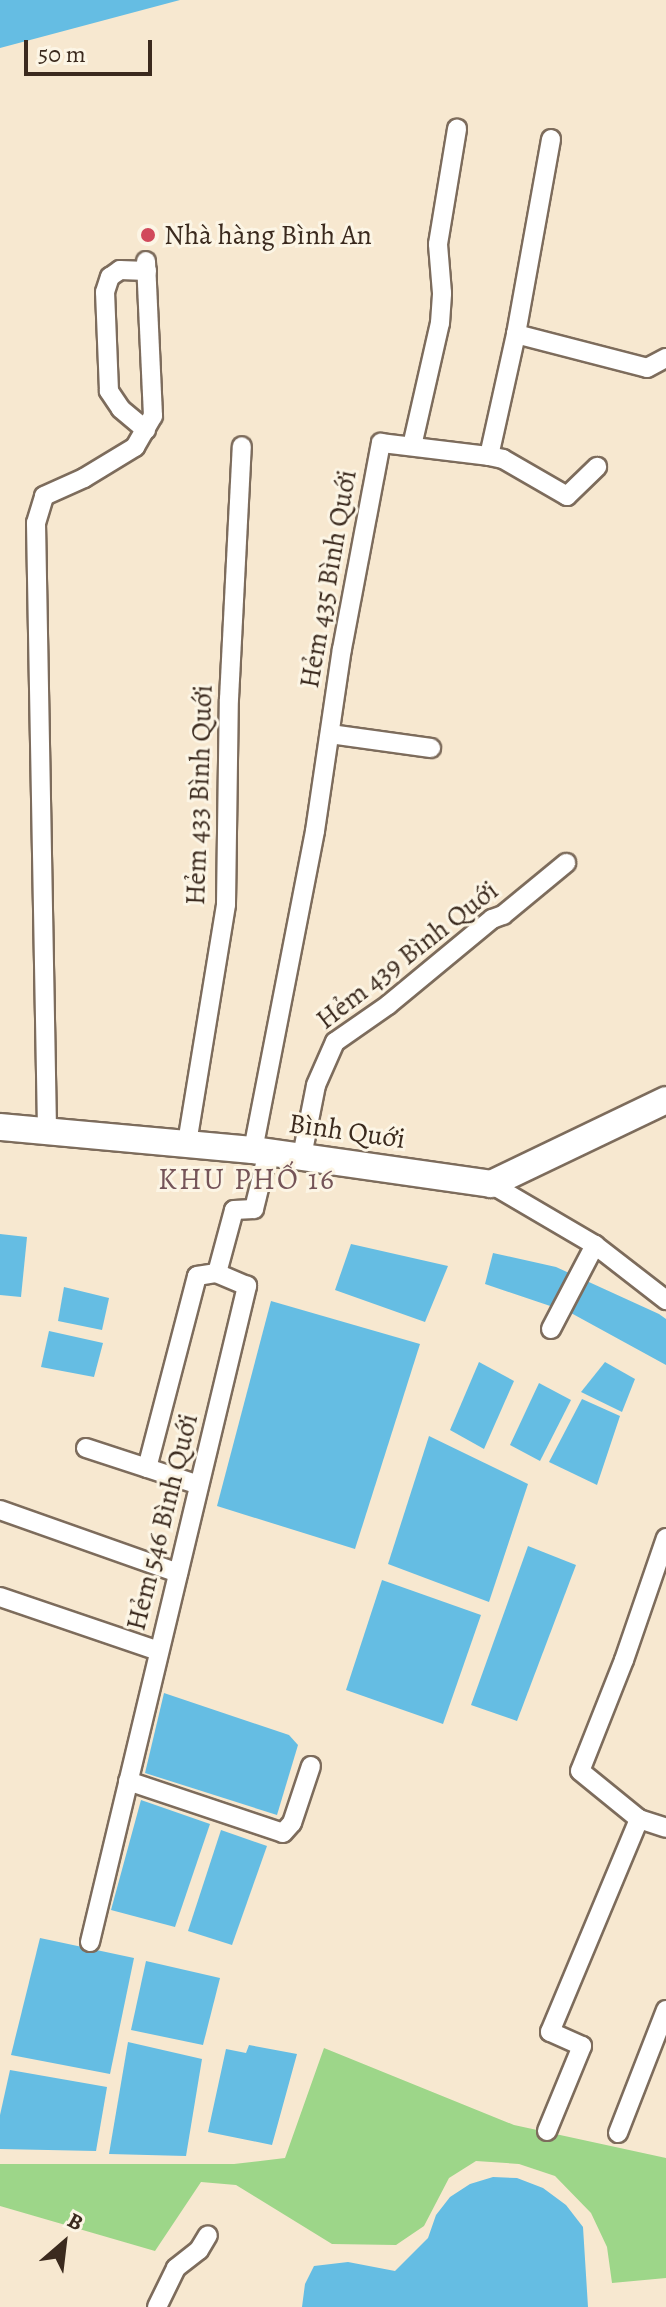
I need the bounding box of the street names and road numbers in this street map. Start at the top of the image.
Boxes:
street label: Hẻm 435 Bình Quới [292,467,364,691]
street label: Hẻm 433 Bình Quới [178,684,220,906]
street label: Hẻm 439 Bình Quới [309,873,505,1037]
street label: Bình Quới [287,1106,407,1156]
street label: Hẻm 546 Bình Quới [119,1410,205,1634]

